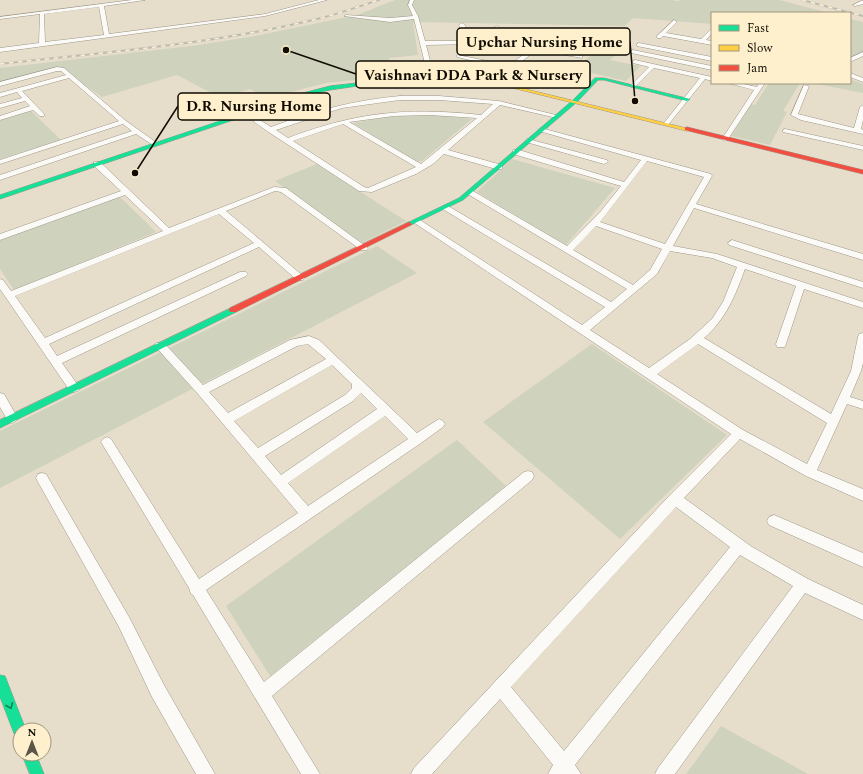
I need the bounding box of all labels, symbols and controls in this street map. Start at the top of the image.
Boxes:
legend [711,12,851,84]
text: Fast [747,19,769,38]
callout: Upchar Nursing Home [457,28,630,55]
text: Upchar Nursing Home [465,31,623,54]
text: Slow [747,39,773,58]
text: Jam [747,59,768,78]
callout: Vaishnavi DDA Park & Nursery [356,61,590,88]
text: Vaishnavi DDA Park & Nursery [364,64,583,87]
callout: D.R. Nursing Home [178,93,330,120]
text: D.R. Nursing Home [186,95,322,118]
one-way arrow [5,702,13,709]
north arrow [12,722,52,762]
text: N [28,724,37,741]

